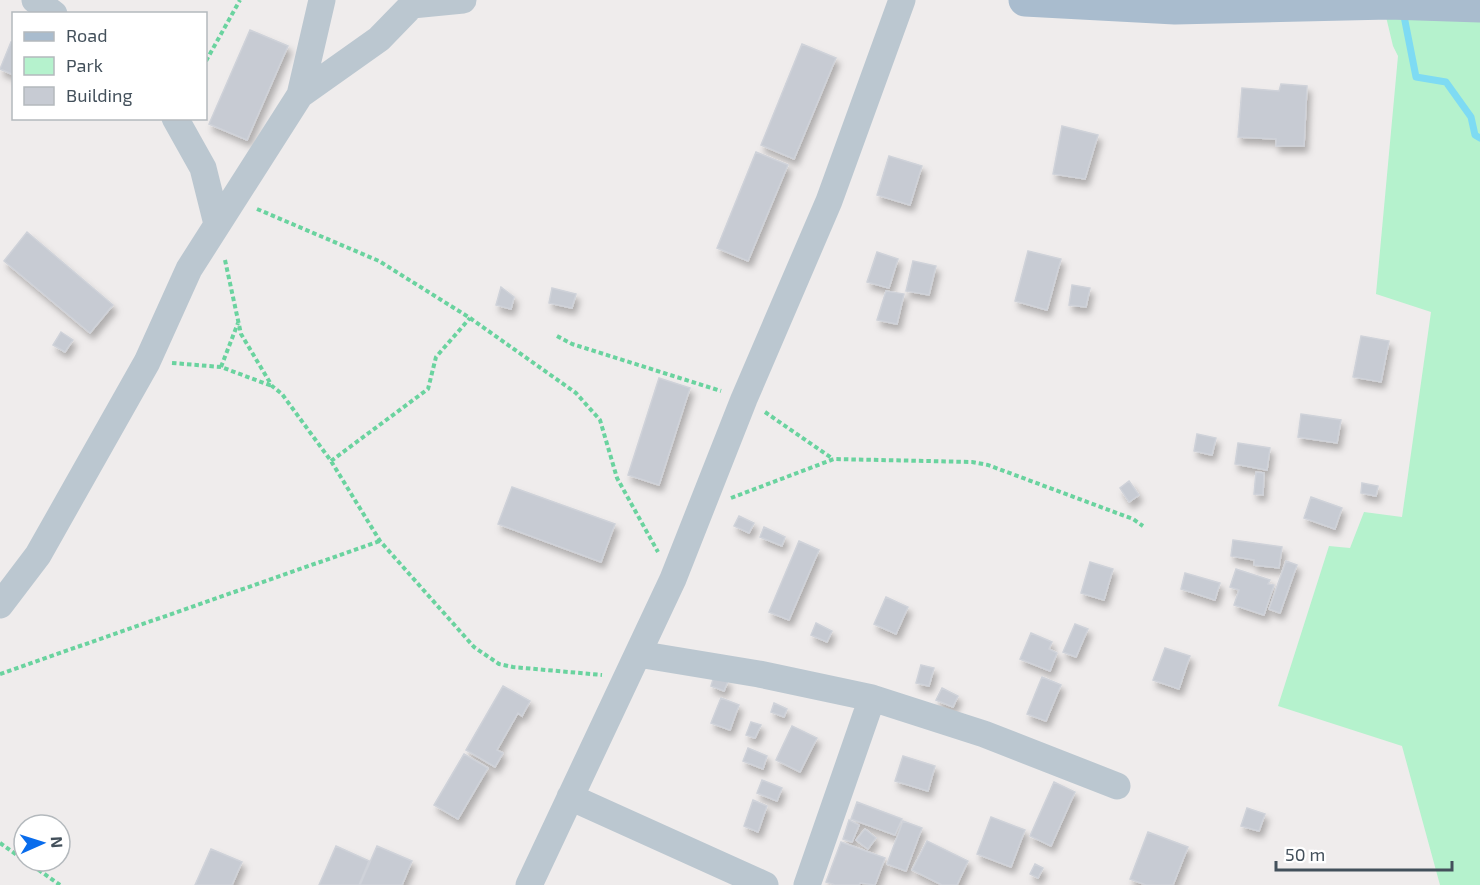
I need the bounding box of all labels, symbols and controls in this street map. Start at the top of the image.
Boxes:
legend [12,12,207,120]
text: Road [66,24,107,46]
text: Park [66,54,103,76]
text: Building [66,84,133,106]
north arrow [12,813,72,873]
scale bar [1276,834,1452,872]
text: N [48,836,67,848]
text: 50 m [1285,843,1325,865]

